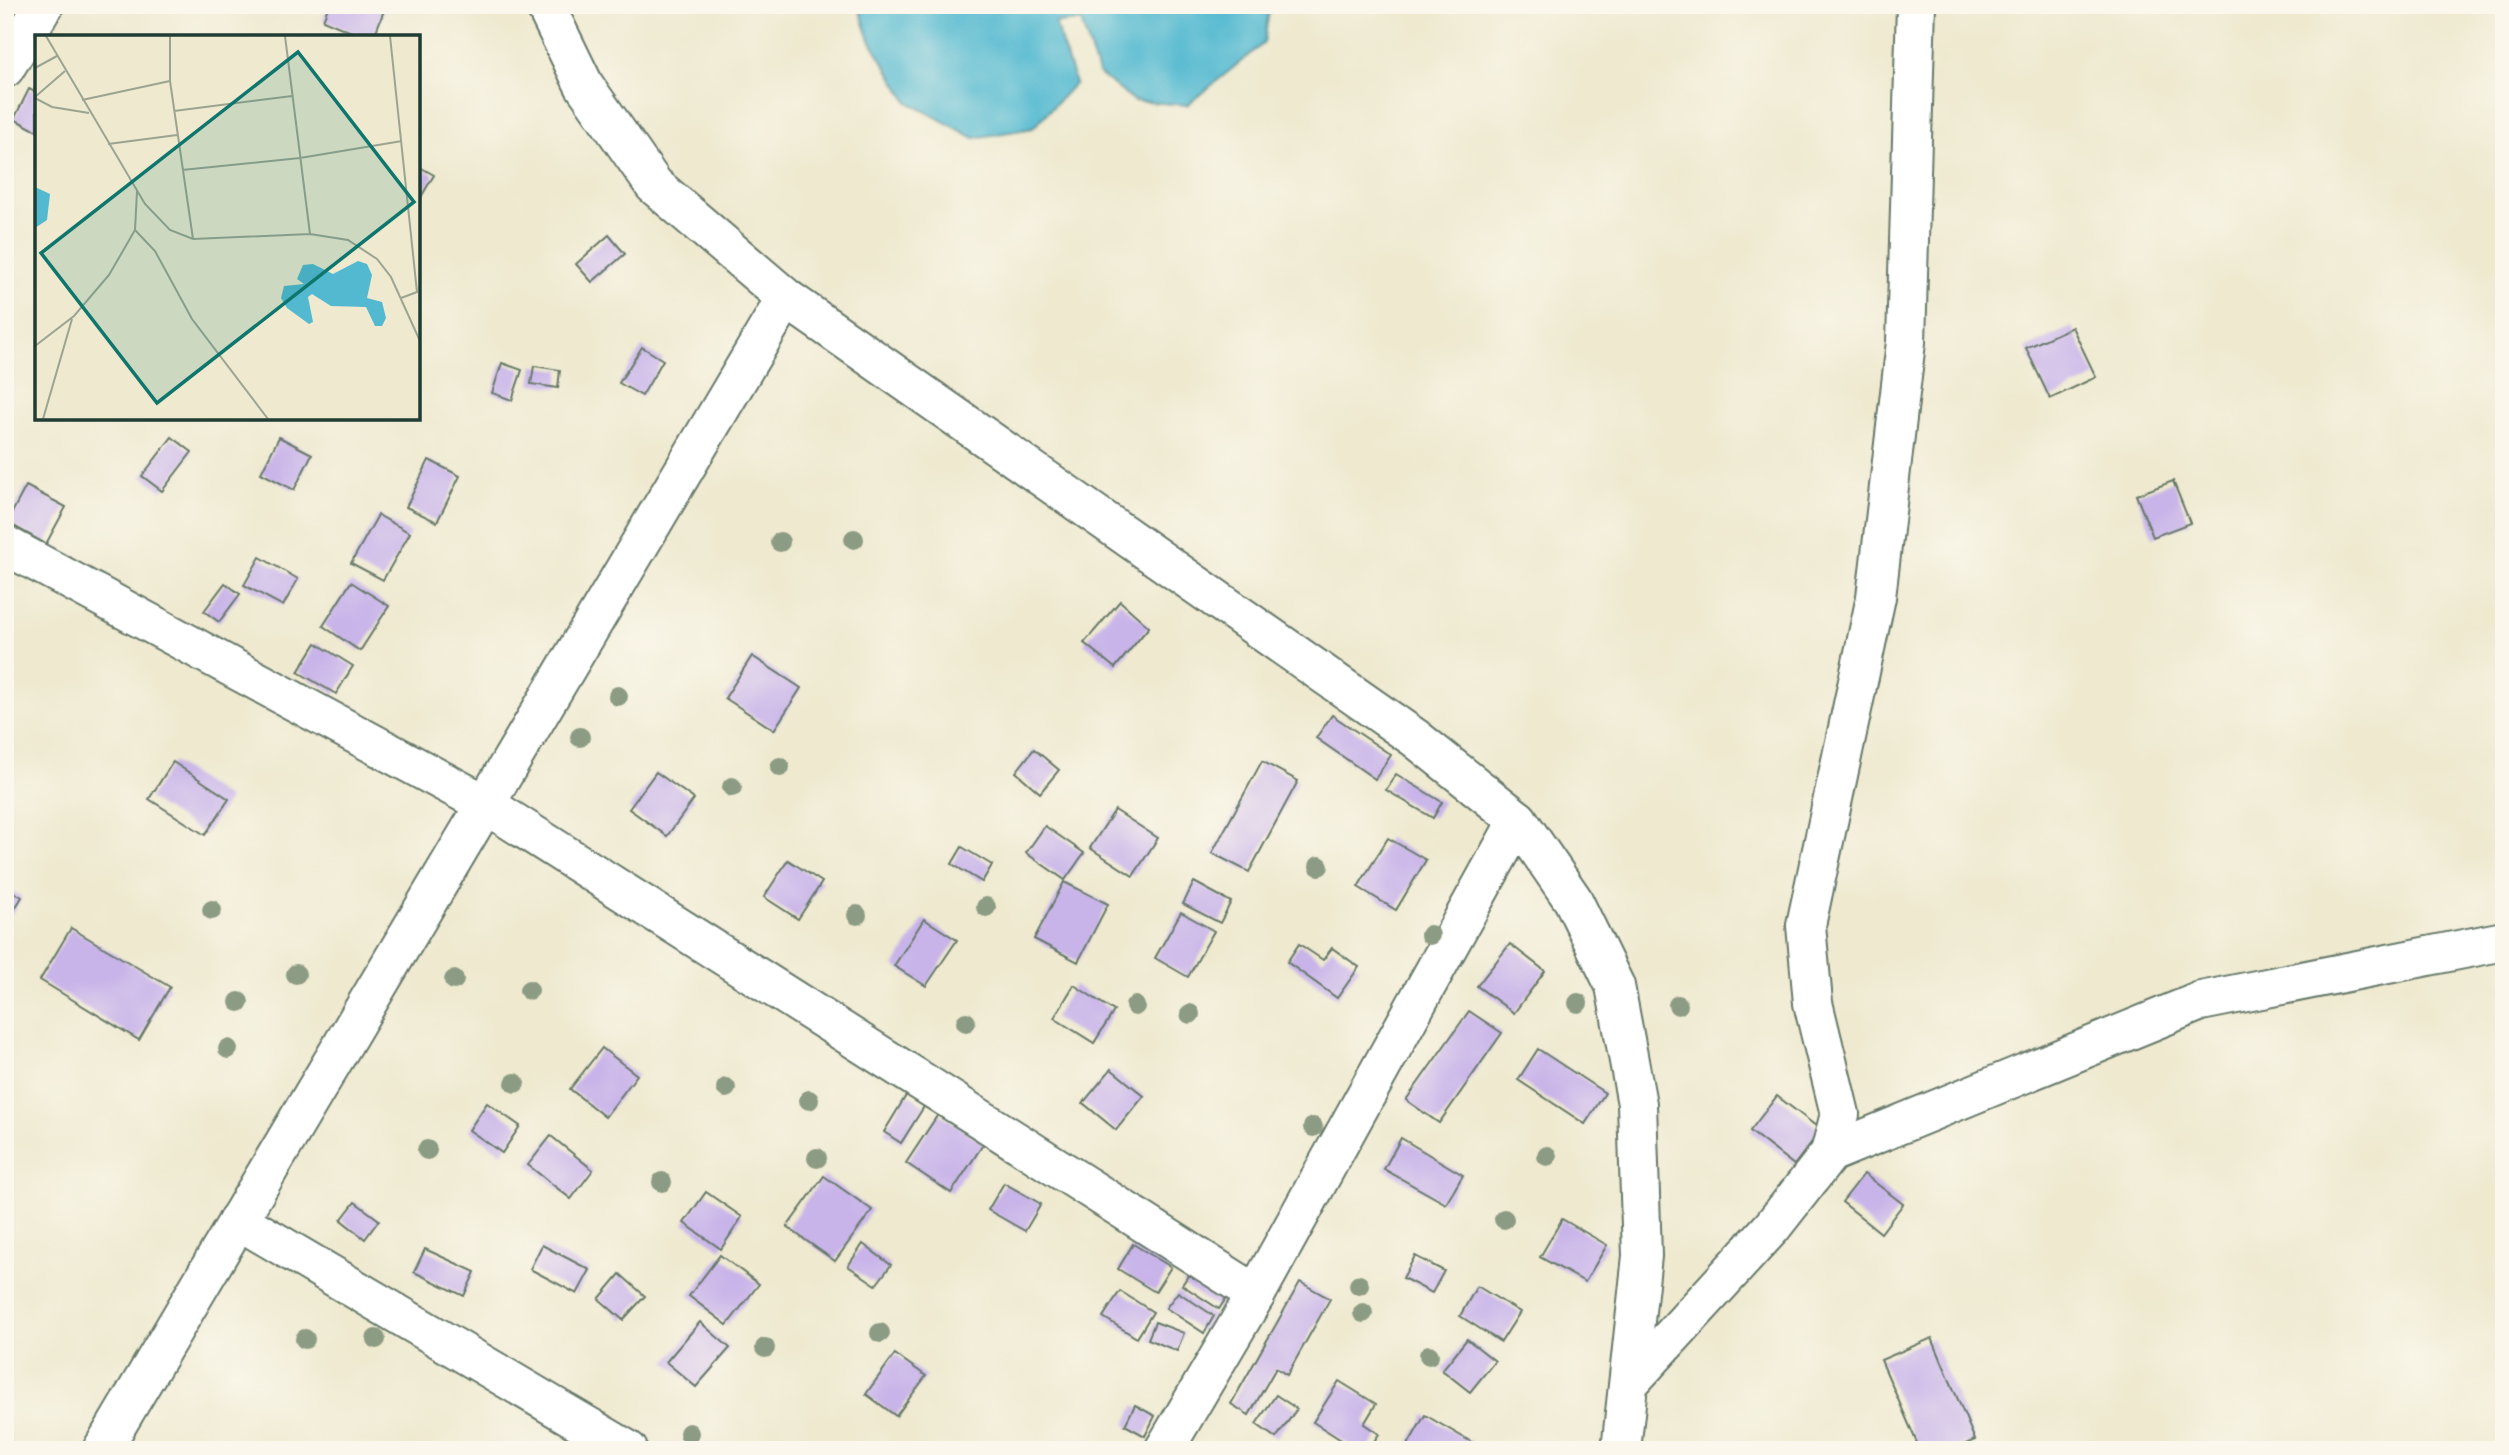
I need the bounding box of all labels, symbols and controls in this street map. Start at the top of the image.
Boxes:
inset map [35,35,420,420]

